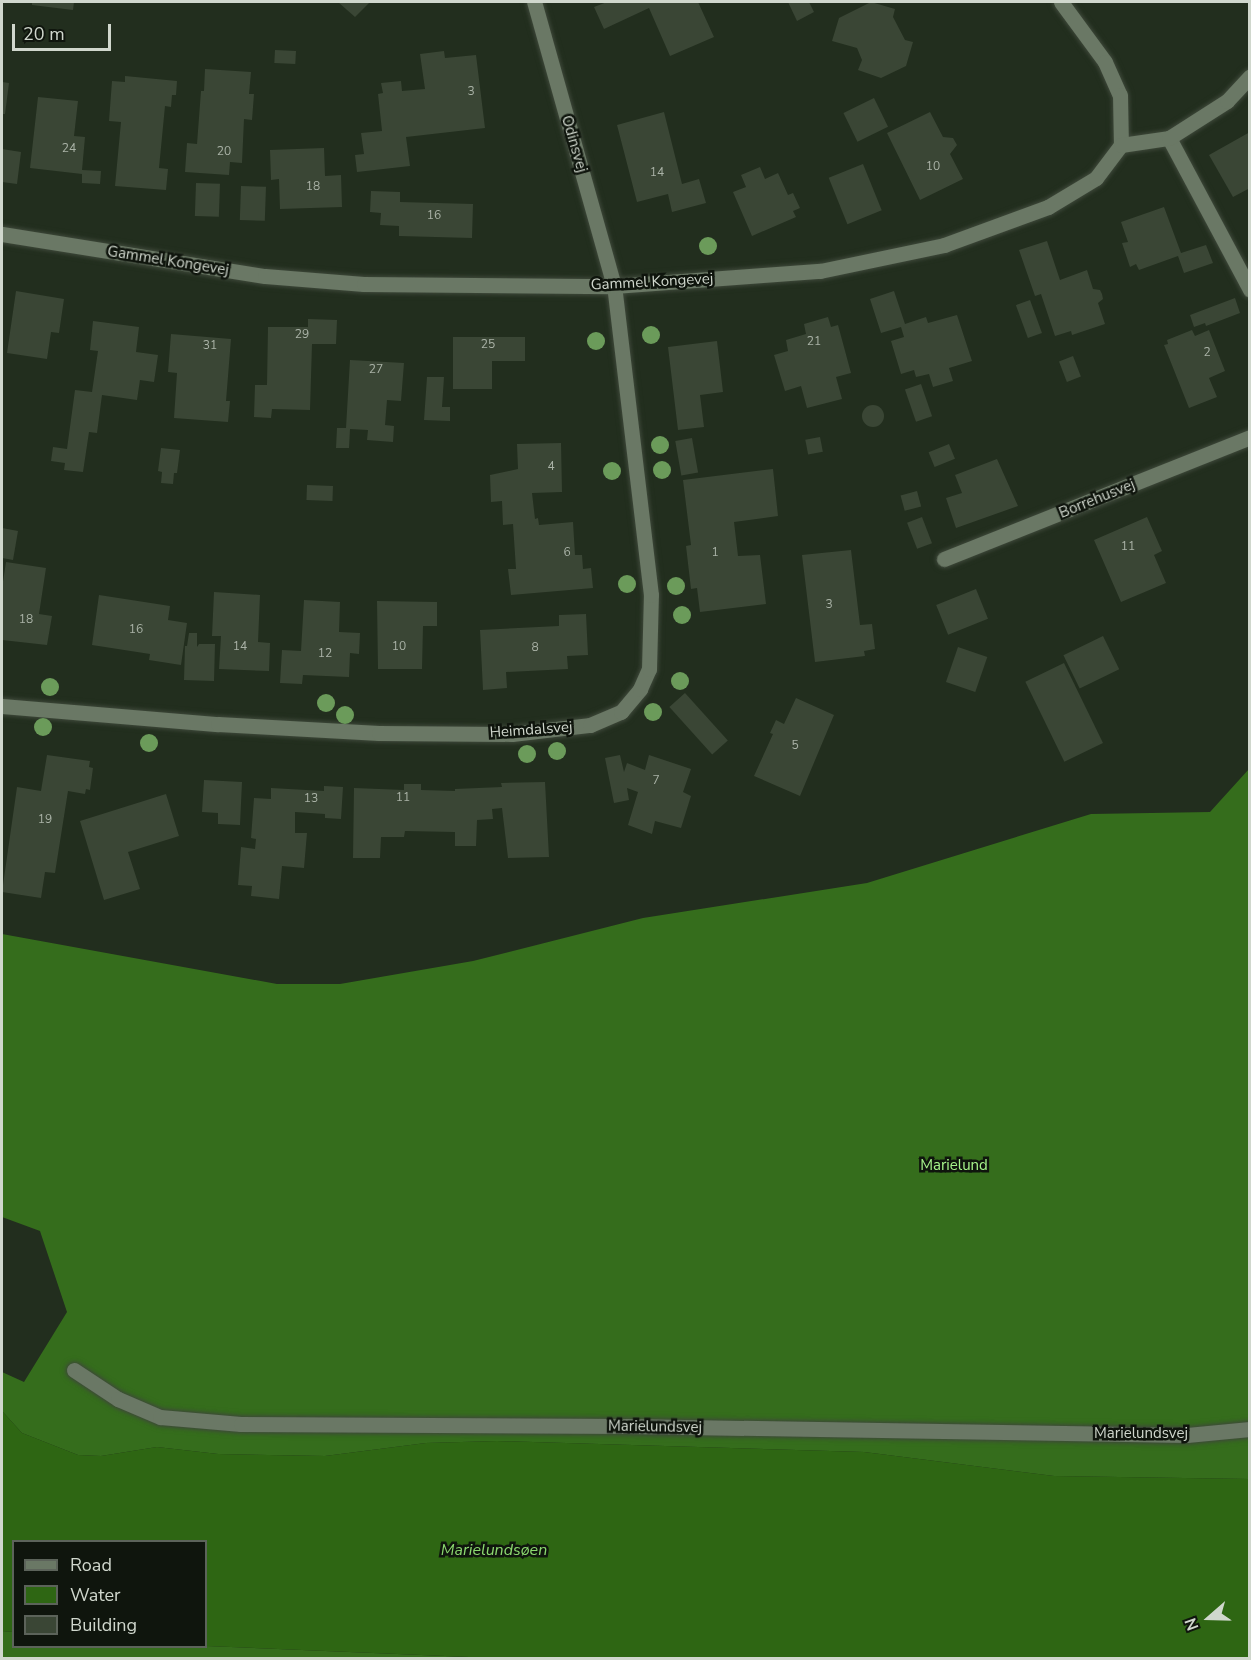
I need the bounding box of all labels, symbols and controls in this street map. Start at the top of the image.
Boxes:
scale bar [15,12,114,50]
text: 20 m [23,22,65,46]
house number: 3 [467,85,475,99]
street label: Odinsvej [557,113,591,175]
house number: 24 [62,142,76,156]
house number: 20 [217,145,231,159]
house number: 10 [926,160,940,174]
house number: 14 [650,166,664,180]
house number: 18 [306,180,320,194]
house number: 16 [427,209,441,223]
street label: Gammel Kongevej [106,243,230,279]
street label: Gammel Kongevej [590,270,714,294]
house number: 29 [295,328,309,342]
house number: 21 [807,335,821,349]
house number: 25 [481,338,495,352]
house number: 31 [203,339,217,353]
house number: 2 [1203,346,1211,360]
house number: 27 [369,363,383,377]
house number: 4 [547,460,555,474]
street label: Borrehusvej [1056,476,1138,522]
house number: 11 [1121,540,1135,554]
house number: 6 [563,546,571,560]
house number: 1 [711,546,719,560]
house number: 3 [825,598,833,612]
house number: 18 [19,613,33,627]
house number: 16 [129,623,143,637]
house number: 14 [233,640,247,654]
house number: 10 [392,640,406,654]
house number: 8 [531,641,539,655]
house number: 12 [318,647,332,661]
street label: Heimdalsvej [489,718,573,742]
house number: 5 [791,739,799,753]
house number: 7 [652,774,660,788]
house number: 11 [396,791,410,805]
house number: 13 [304,792,318,806]
house number: 19 [38,813,52,827]
park label: Marielund [920,1157,988,1175]
street label: Marielundsvej [608,1417,702,1437]
street label: Marielundsvej [1094,1425,1188,1443]
legend [12,1540,207,1648]
water label: Marielundsøen [441,1540,547,1560]
text: Road [70,1553,112,1577]
text: Water [70,1583,121,1607]
north arrow [1179,1588,1239,1648]
text: Building [70,1613,137,1637]
text: N [1180,1615,1204,1634]

